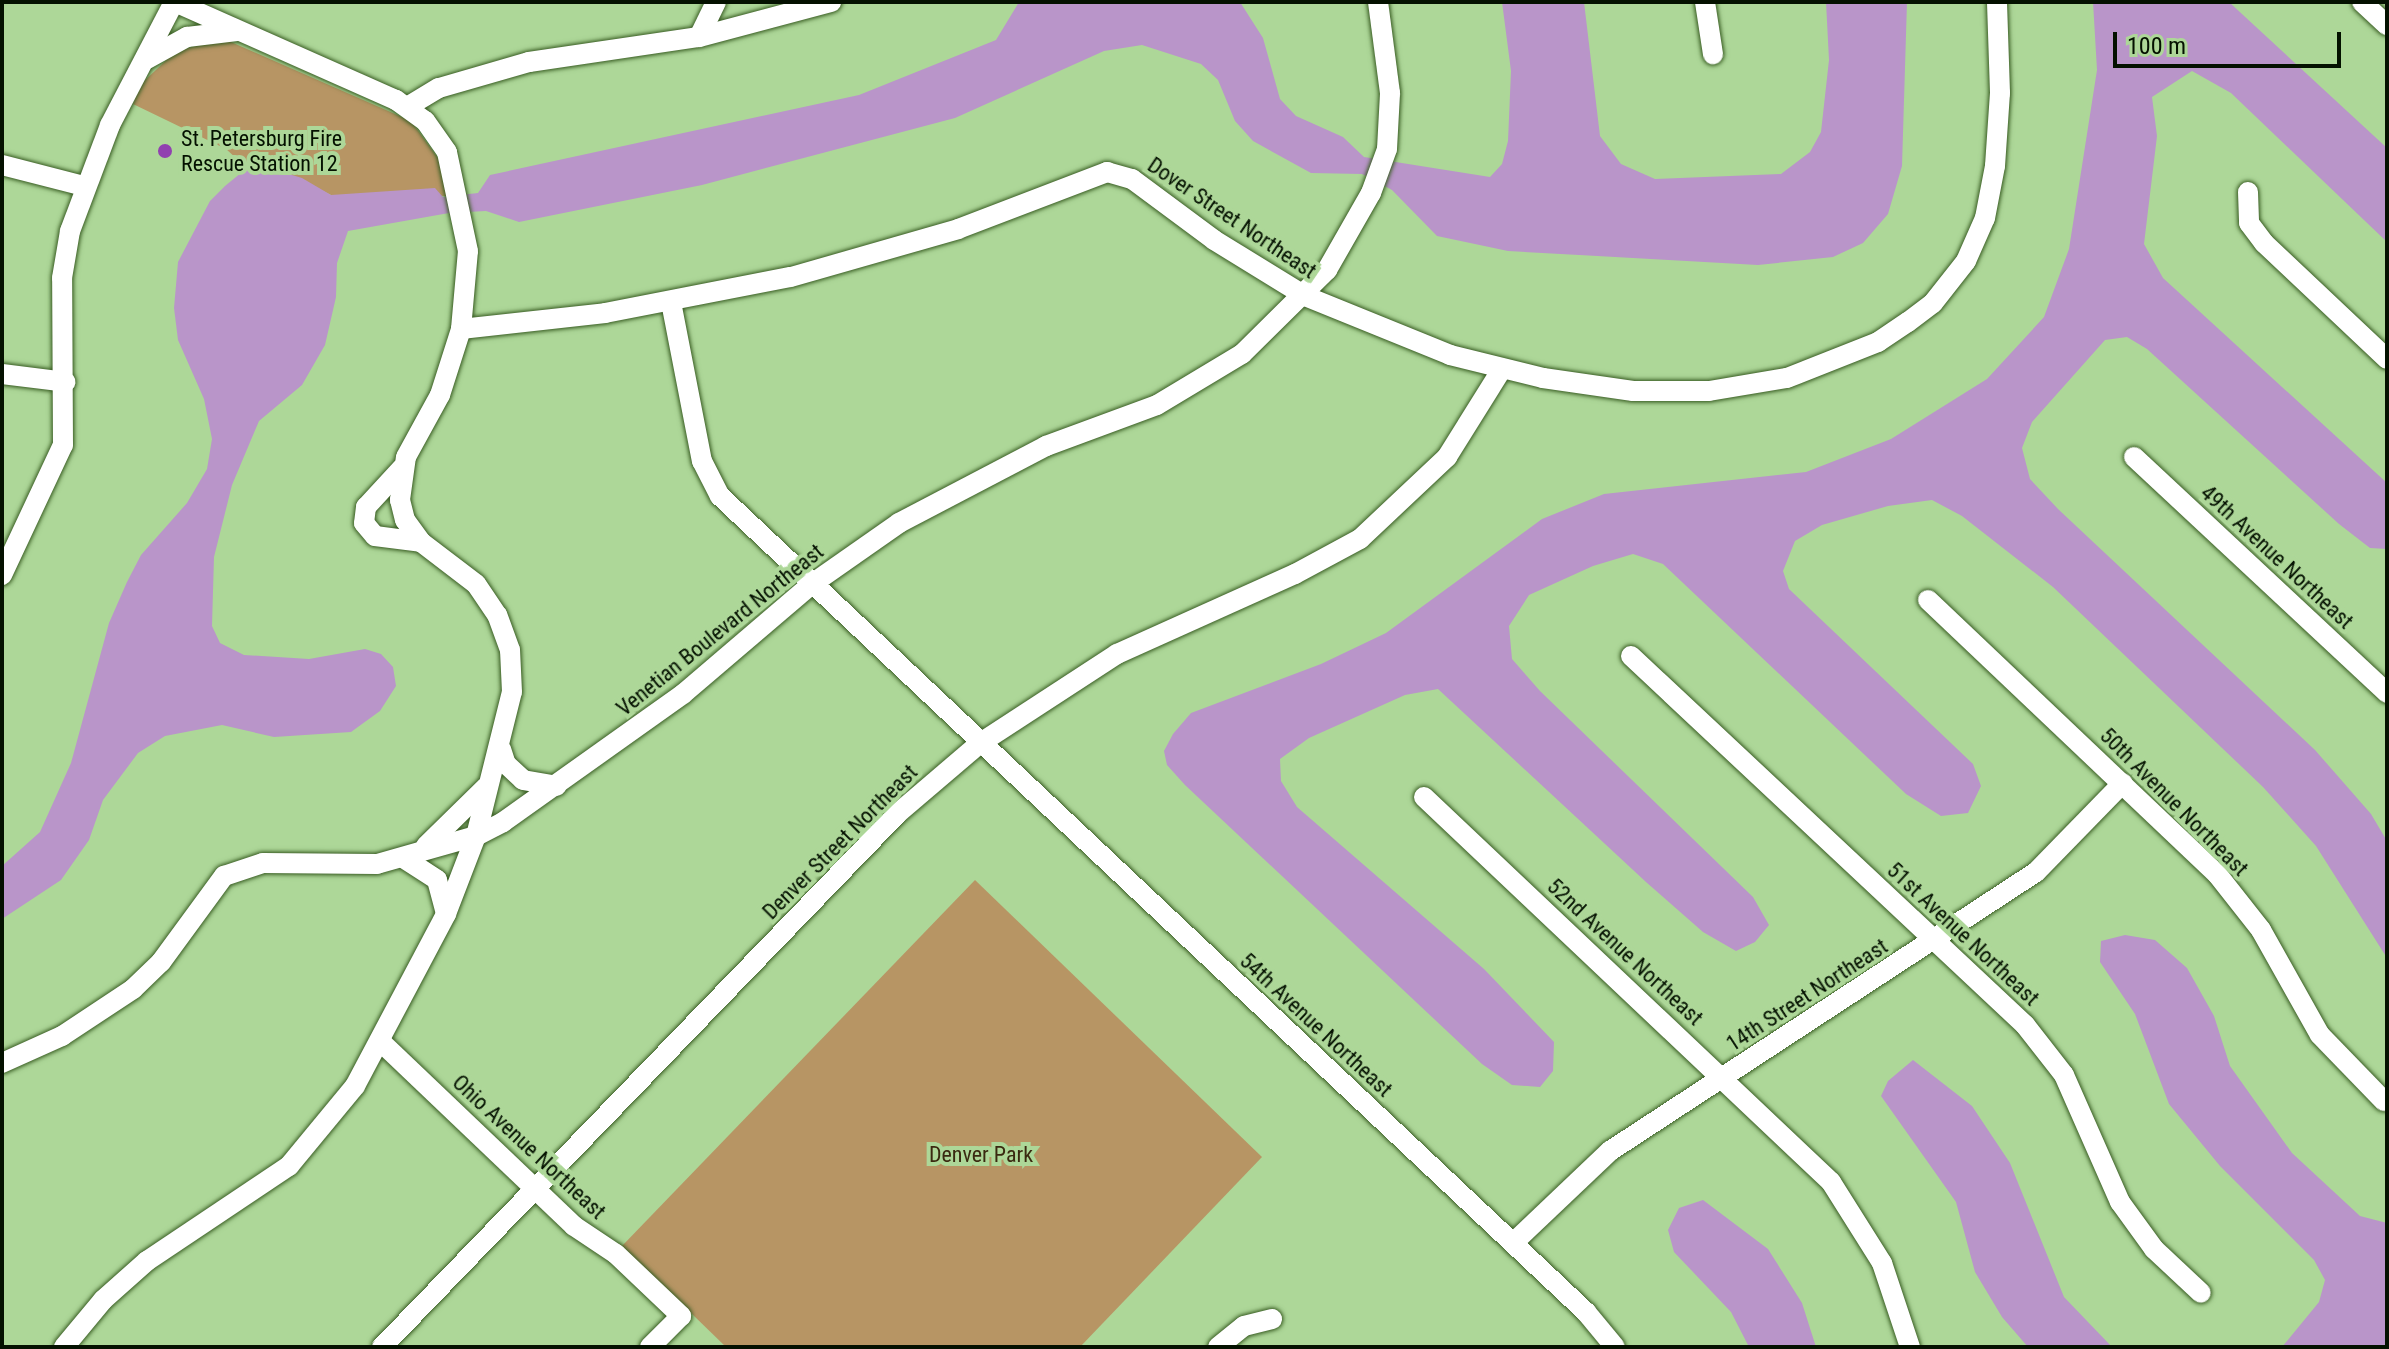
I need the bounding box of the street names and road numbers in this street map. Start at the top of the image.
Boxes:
street label: Dover Street Northeast [1143,152,1321,284]
street label: 49th Avenue Northeast [2195,480,2359,634]
street label: Venetian Boulevard Northeast [611,538,829,722]
street label: 50th Avenue Northeast [2094,722,2254,882]
street label: Denver Street Northeast [757,759,923,925]
street label: 51st Avenue Northeast [1882,857,2044,1011]
street label: 52nd Avenue Northeast [1542,873,1708,1031]
street label: 14th Street Northeast [1721,933,1893,1057]
street label: 54th Avenue Northeast [1234,948,1398,1102]
street label: Ohio Avenue Northeast [447,1069,611,1225]

